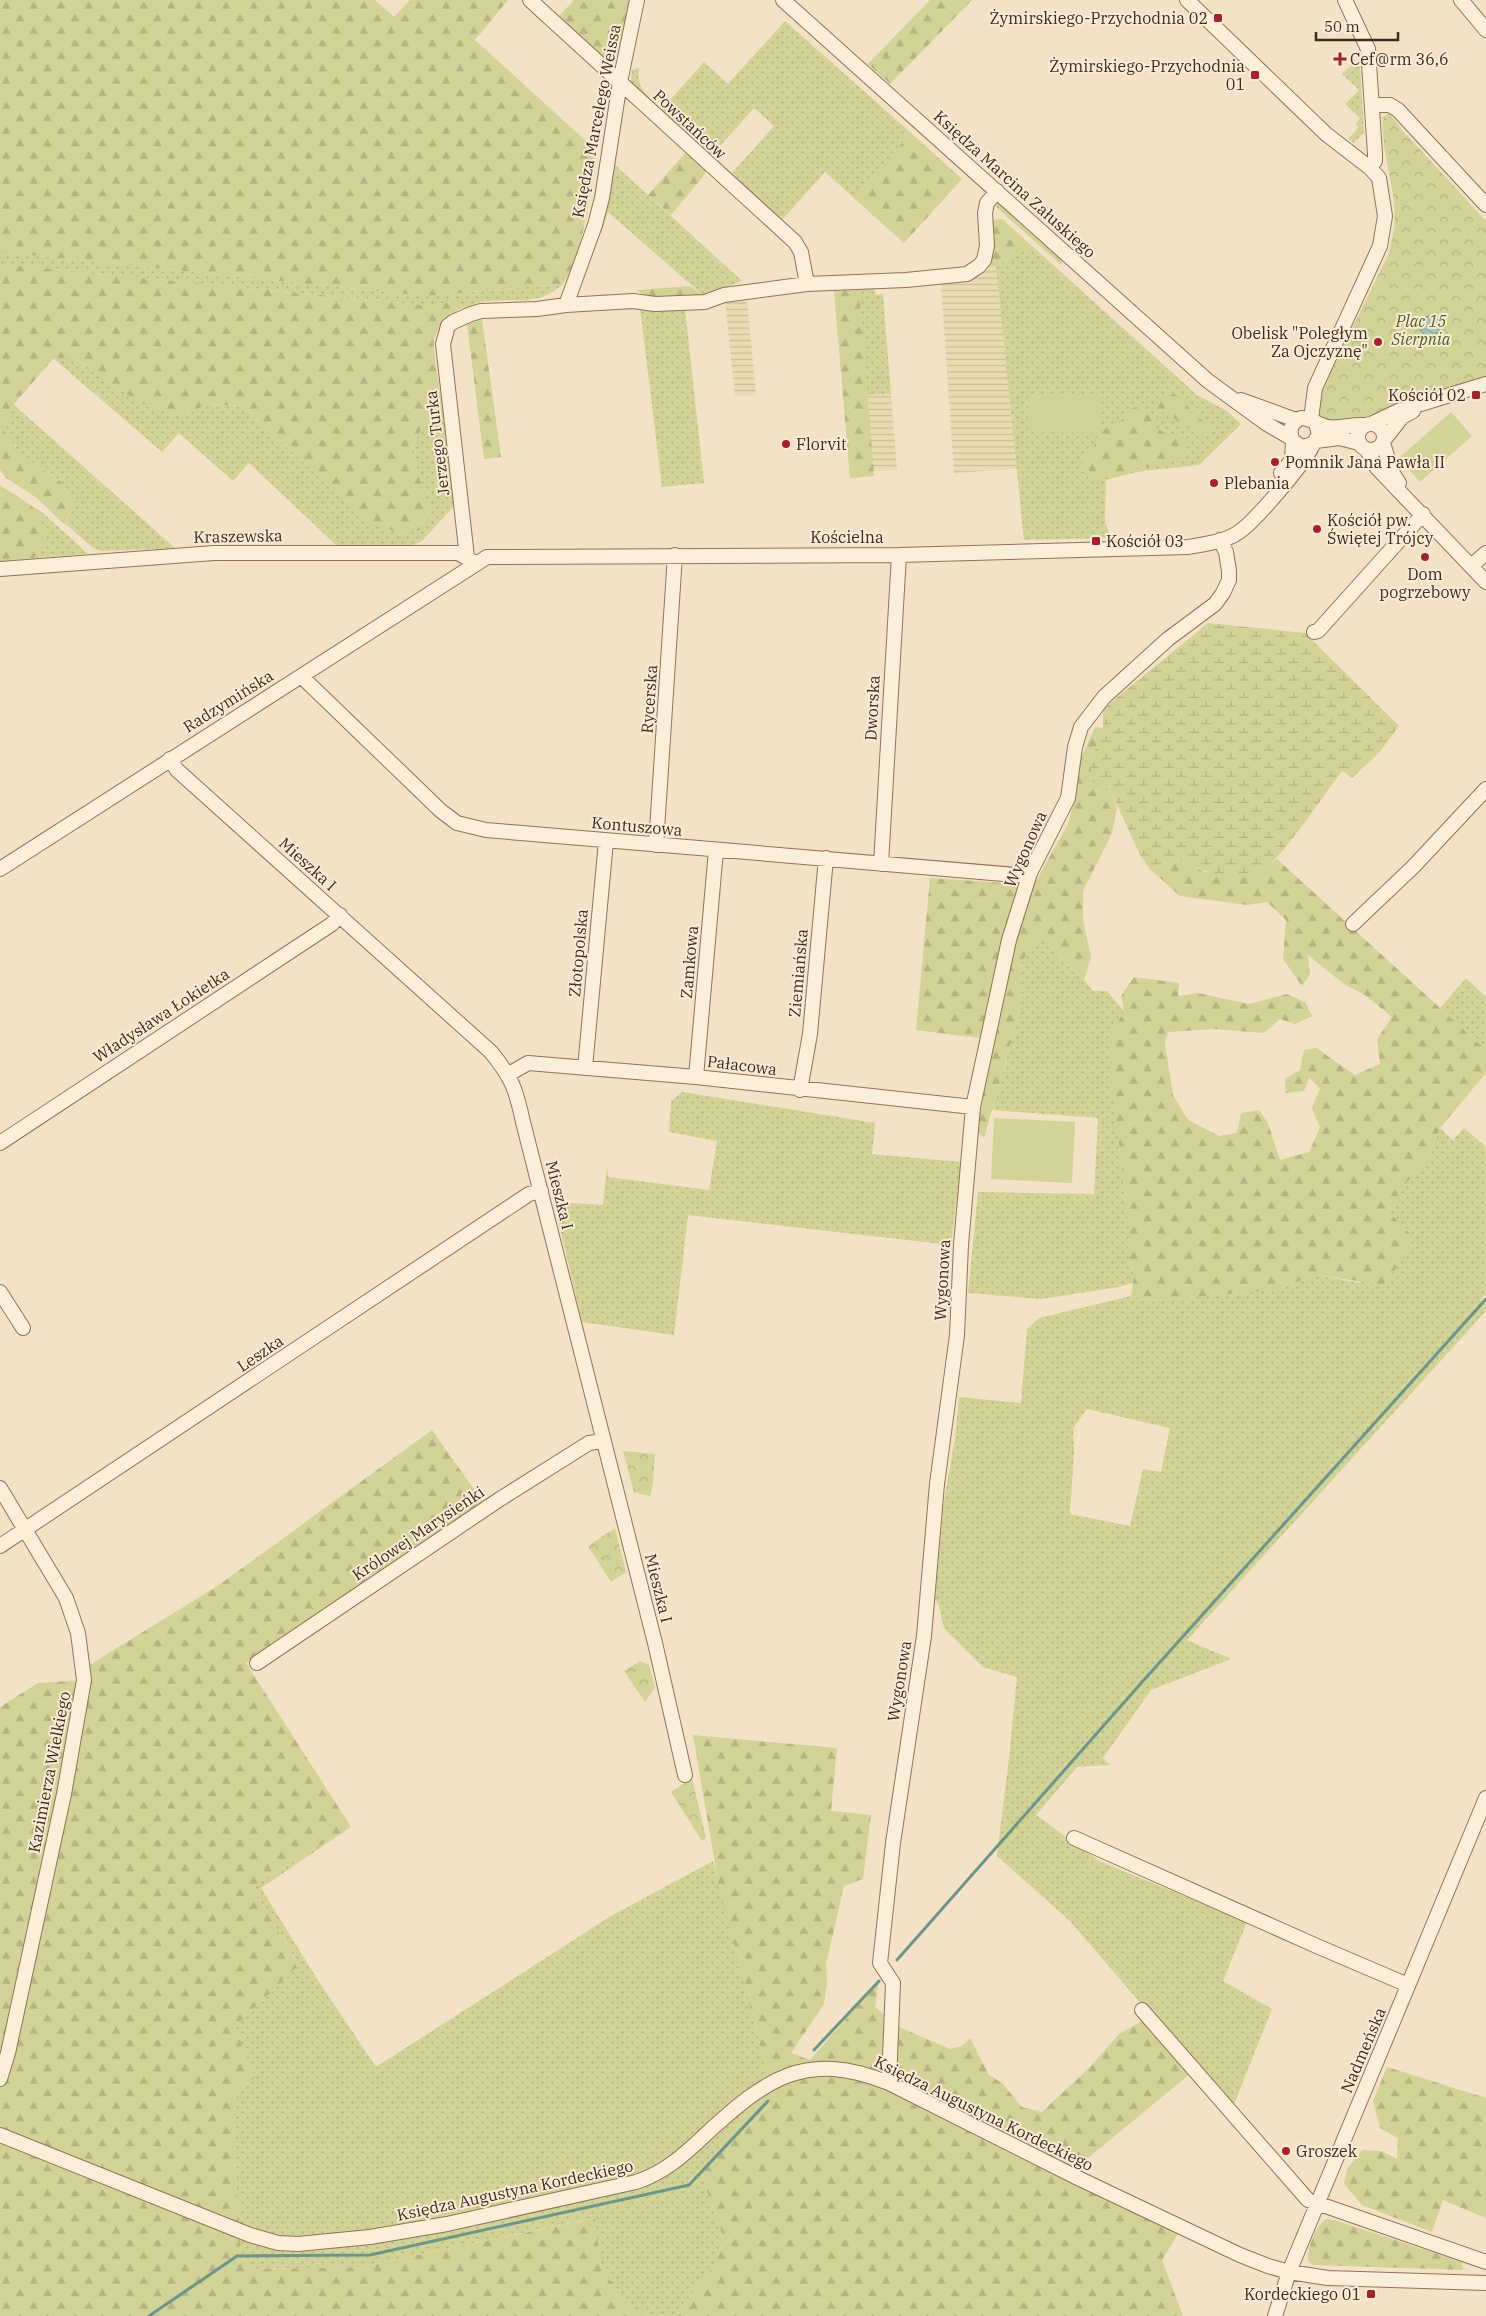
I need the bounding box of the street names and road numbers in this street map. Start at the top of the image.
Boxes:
street label: Księdza Marcelego Weissa [567,22,625,220]
street label: Powstańców [649,85,731,163]
street label: Księdza Marcina Załuskiego [930,106,1100,262]
street label: Jerzego Turka [421,389,453,497]
street label: Kraszewska [193,525,283,547]
street label: Kościelna [810,527,884,547]
street label: Rycerska [637,664,661,734]
street label: Radzymińska [179,665,277,737]
street label: Dworska [860,674,884,741]
street label: Wygonowa [999,807,1051,890]
street label: Kontuszowa [591,812,684,840]
street label: Mieszka I [275,833,341,895]
street label: Złotopolska [564,908,592,998]
street label: Zamkowa [676,924,702,999]
street label: Ziemiańska [784,928,812,1018]
street label: Władysława Łokietka [89,963,233,1067]
street label: Pałacowa [706,1051,778,1079]
street label: Mieszka I [542,1158,578,1232]
street label: Wygonowa [930,1239,954,1321]
street label: Leszka [233,1330,287,1376]
street label: Królowej Marysieńki [348,1481,488,1585]
street label: Mieszka I [641,1551,677,1625]
street label: Wygonowa [883,1639,915,1723]
street label: Kazimierza Wielkiego [24,1690,74,1854]
street label: Nadmeńska [1336,2004,1390,2096]
street label: Księdza Augustyna Kordeckiego [871,2051,1097,2175]
street label: Księdza Augustyna Kordeckiego [395,2155,635,2225]

